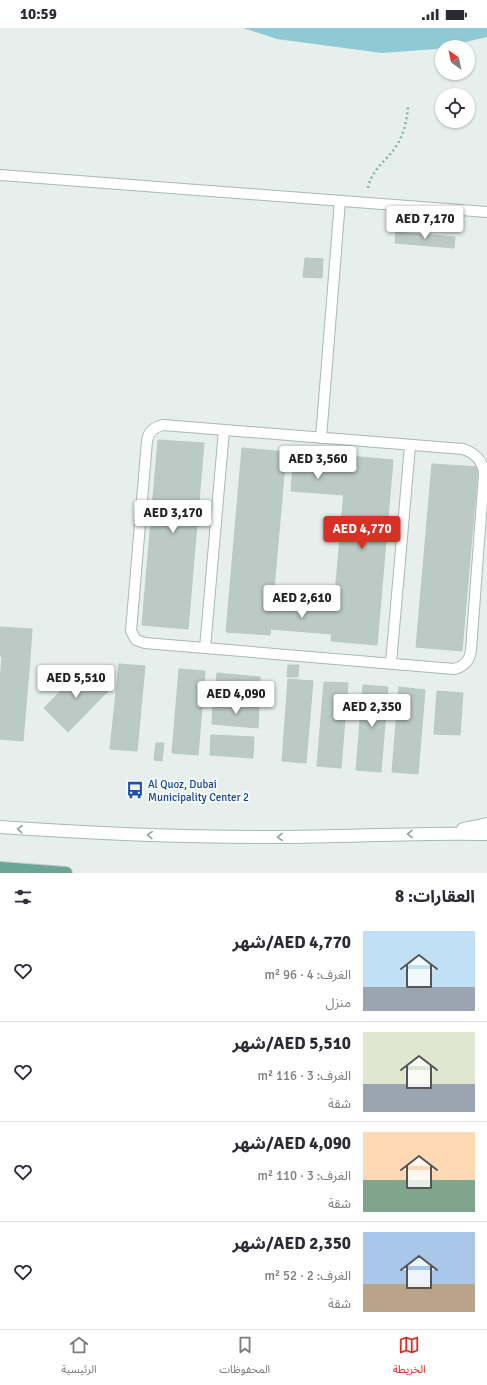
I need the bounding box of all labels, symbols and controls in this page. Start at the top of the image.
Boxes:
text: 10:59 [20,5,57,23]
north arrow [435,40,475,80]
map controls [435,40,475,128]
button: locate [435,88,475,128]
pin: AED 7,170 [379,206,471,240]
text: AED 7,170 [395,211,455,227]
pin: AED 3,560 [272,446,364,480]
text: AED 3,560 [288,451,348,467]
pin: AED 3,170 [127,500,219,534]
text: AED 3,170 [143,505,203,521]
pin: AED 4,770 [316,516,408,550]
text: AED 4,770 [332,521,392,537]
pin: AED 2,610 [256,585,348,619]
text: AED 2,610 [272,590,332,606]
pin: AED 5,510 [30,665,122,699]
text: AED 5,510 [46,670,106,686]
pin: AED 4,090 [190,681,282,715]
text: AED 4,090 [206,686,266,702]
pin: AED 2,350 [326,694,418,728]
text: AED 2,350 [342,699,402,715]
place label: Al Quoz, Dubai Municipality Center 2 [148,778,249,804]
bus stop icon: Al Quoz, Dubai Municipality Center 2 [125,780,145,800]
one-way arrow [17,824,23,833]
one-way arrow [407,830,413,838]
one-way arrow [147,831,153,840]
one-way arrow [277,833,283,841]
icon: filters [12,886,34,908]
text: العقارات: 8 [395,886,475,907]
text: AED 4,770/شهر [232,932,351,953]
icon: home [395,947,443,995]
icon: heart [12,960,34,982]
text: الغرف: 4 · 96 m² [264,967,351,983]
text: منزل [326,995,351,1011]
text: AED 5,510/شهر [232,1033,351,1054]
icon: home [395,1048,443,1096]
icon: heart [12,1061,34,1083]
text: الغرف: 3 · 116 m² [257,1068,351,1084]
text: شقة [328,1096,351,1112]
text: AED 4,090/شهر [232,1133,351,1154]
icon: home [395,1148,443,1196]
icon: heart [12,1161,34,1183]
text: الغرف: 3 · 110 m² [257,1168,351,1184]
text: شقة [328,1196,351,1212]
text: AED 2,350/شهر [232,1233,351,1254]
icon: home [395,1248,443,1296]
icon: heart [12,1261,34,1283]
text: الغرف: 2 · 52 m² [264,1268,351,1284]
text: شقة [328,1296,351,1312]
tab: الرئيسية [61,1334,97,1381]
tab: المحفوظات [219,1334,270,1381]
tab: الخريطة [393,1334,426,1381]

